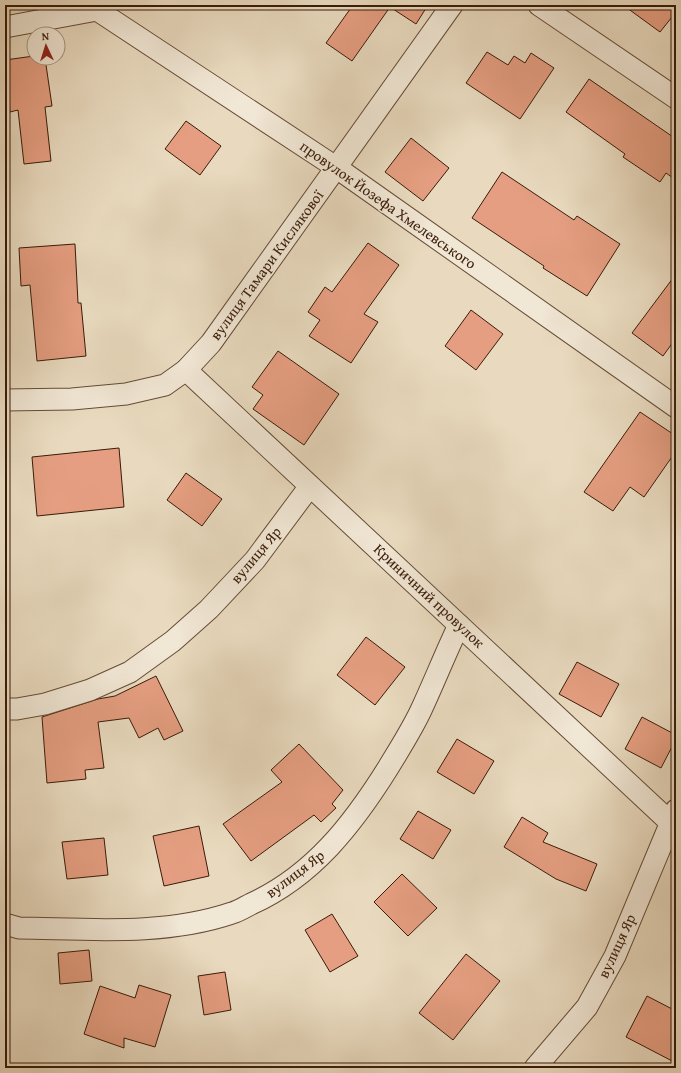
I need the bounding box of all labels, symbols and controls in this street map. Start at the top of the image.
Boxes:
north arrow [26,26,66,66]
text: N [41,28,50,44]
street label: провулок Йозефа Хмелевського [296,135,481,274]
street label: вулиця Тамари Кислякової [205,185,329,344]
street label: вулиця Яр [226,522,286,588]
street label: Криничний провулок [369,539,490,653]
street label: вулиця Яр [261,845,328,903]
street label: вулиця Яр [593,910,641,981]

